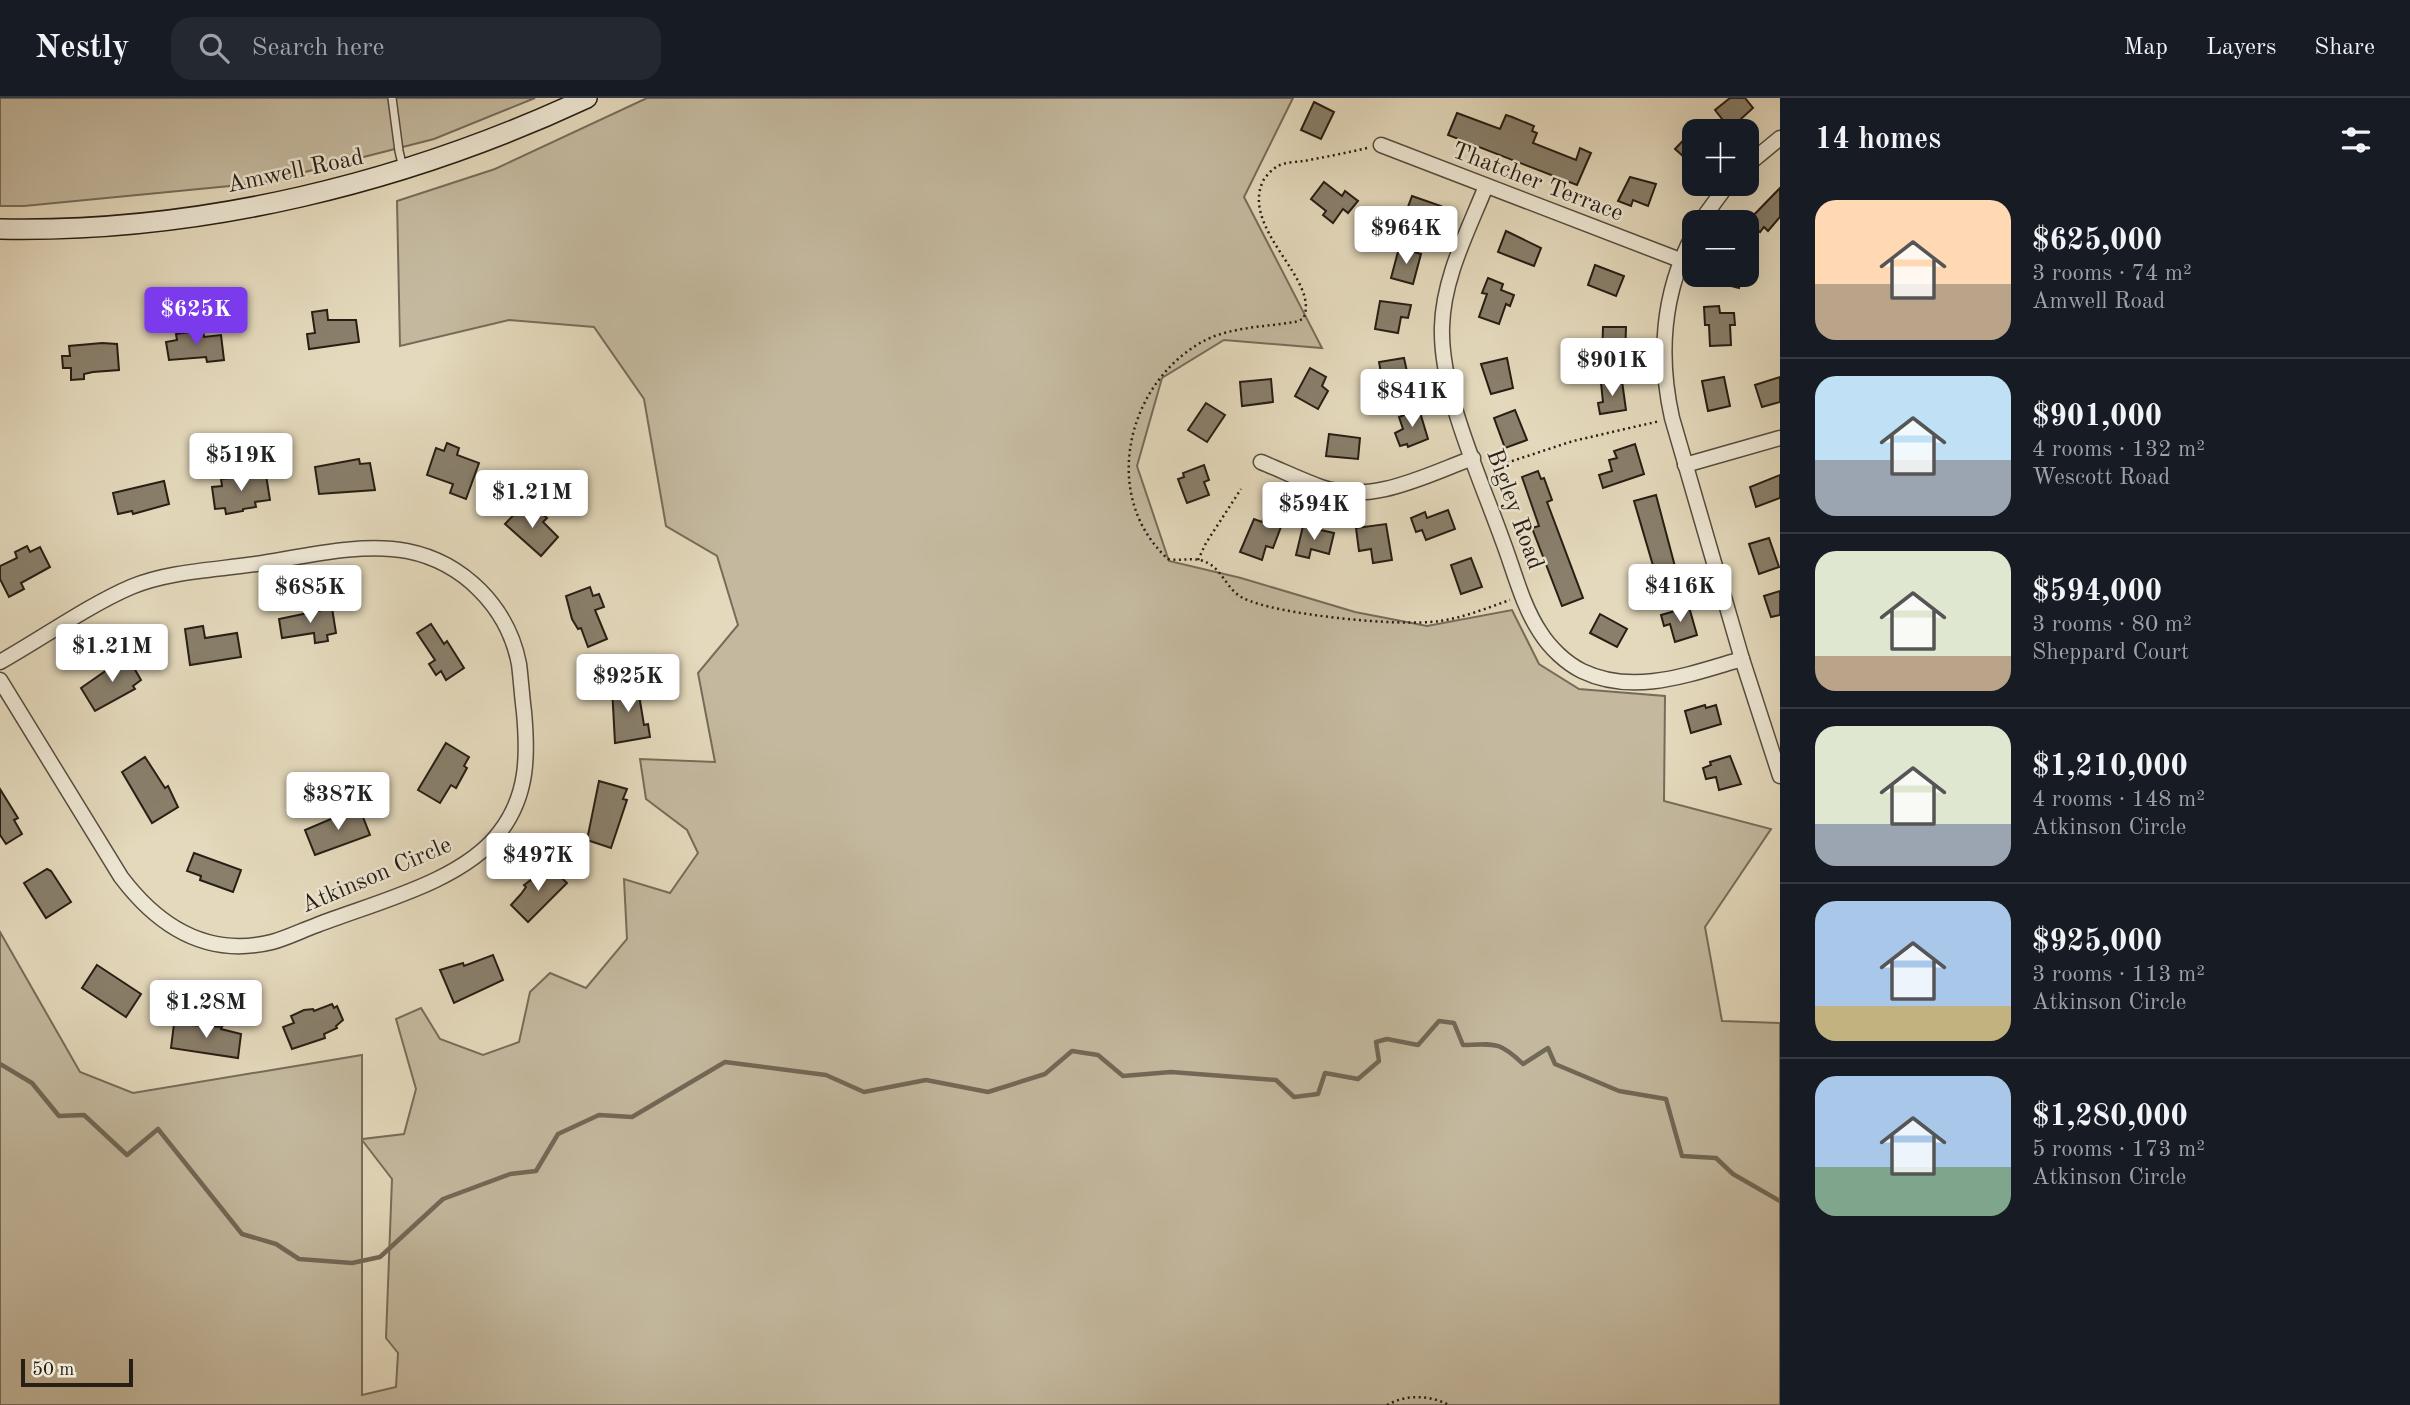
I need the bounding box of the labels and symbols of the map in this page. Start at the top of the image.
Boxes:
street label: Thatcher Terrace [1448,139,1626,227]
street label: Amwell Road [225,146,366,198]
pin: $964K [1357,206,1455,266]
pin: $625K [147,288,245,347]
pin: $901K [1563,338,1661,398]
pin: $841K [1363,370,1461,429]
pin: $519K [192,434,290,493]
street label: Bigley Road [1481,446,1547,573]
pin: $1.21M [475,470,589,530]
pin: $594K [1265,482,1363,542]
pin: $416K [1631,564,1729,624]
pin: $685K [261,566,359,625]
pin: $1.21M [55,624,169,684]
pin: $925K [579,654,677,714]
pin: $387K [289,772,387,832]
street label: Atkinson Circle [298,833,456,918]
pin: $497K [489,834,587,893]
pin: $1.28M [149,981,263,1040]
scale bar [21,1356,133,1388]

